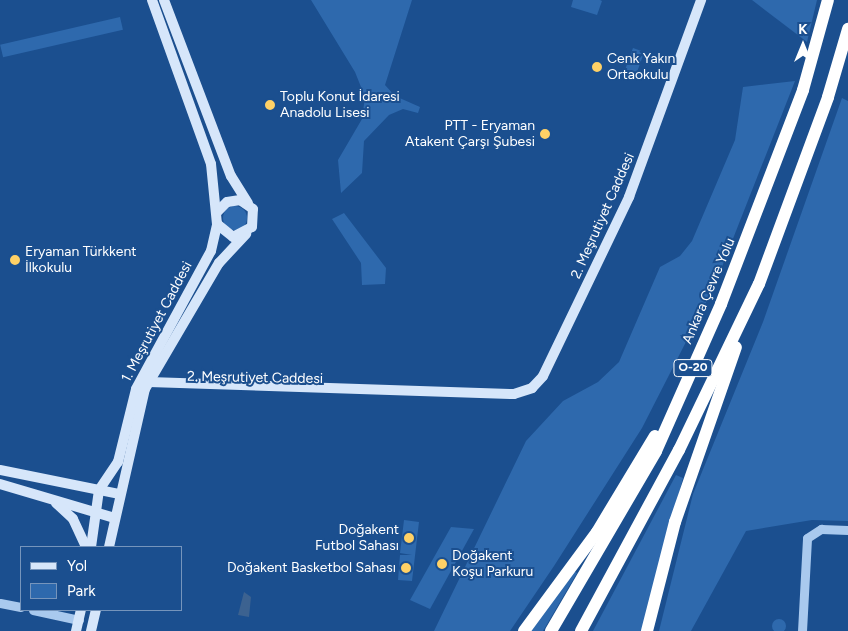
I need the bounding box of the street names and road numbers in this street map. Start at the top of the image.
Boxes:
street label: 2. Meşrutiyet Caddesi [568,150,638,282]
street label: Ankara Çevre Yolu [679,235,739,347]
street label: 1. Meşrutiyet Caddesi [118,259,196,385]
road number: O-20 [673,358,713,378]
street label: 2. Meşrutiyet Caddesi [187,368,323,388]

